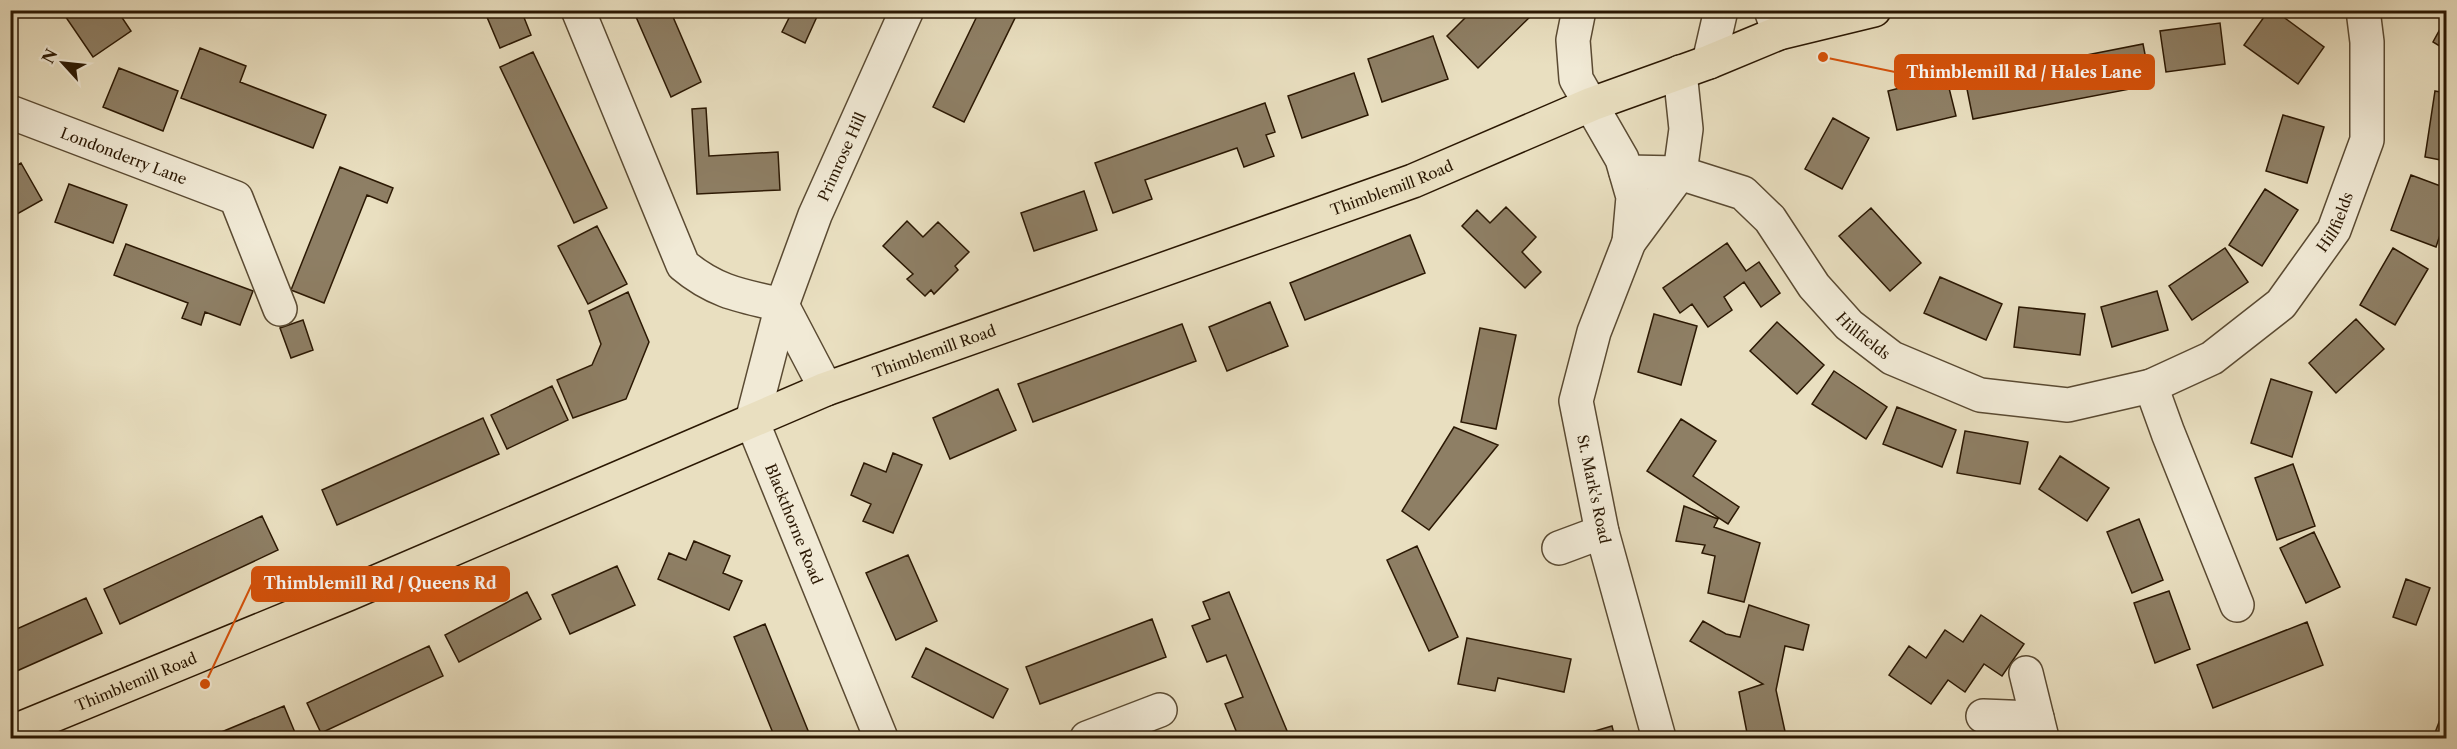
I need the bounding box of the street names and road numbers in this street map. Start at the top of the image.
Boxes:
street label: Primrose Hill [813,109,870,204]
street label: Londonderry Lane [58,123,190,188]
street label: Thimblemill Road [1328,155,1456,219]
street label: Hillfields [2312,189,2357,255]
street label: Hillfields [1832,308,1894,363]
street label: Thimblemill Road [870,320,998,381]
street label: St. Mark's Road [1573,433,1615,545]
street label: Blackthorne Road [761,461,827,587]
street label: Thimblemill Road [72,648,199,715]

